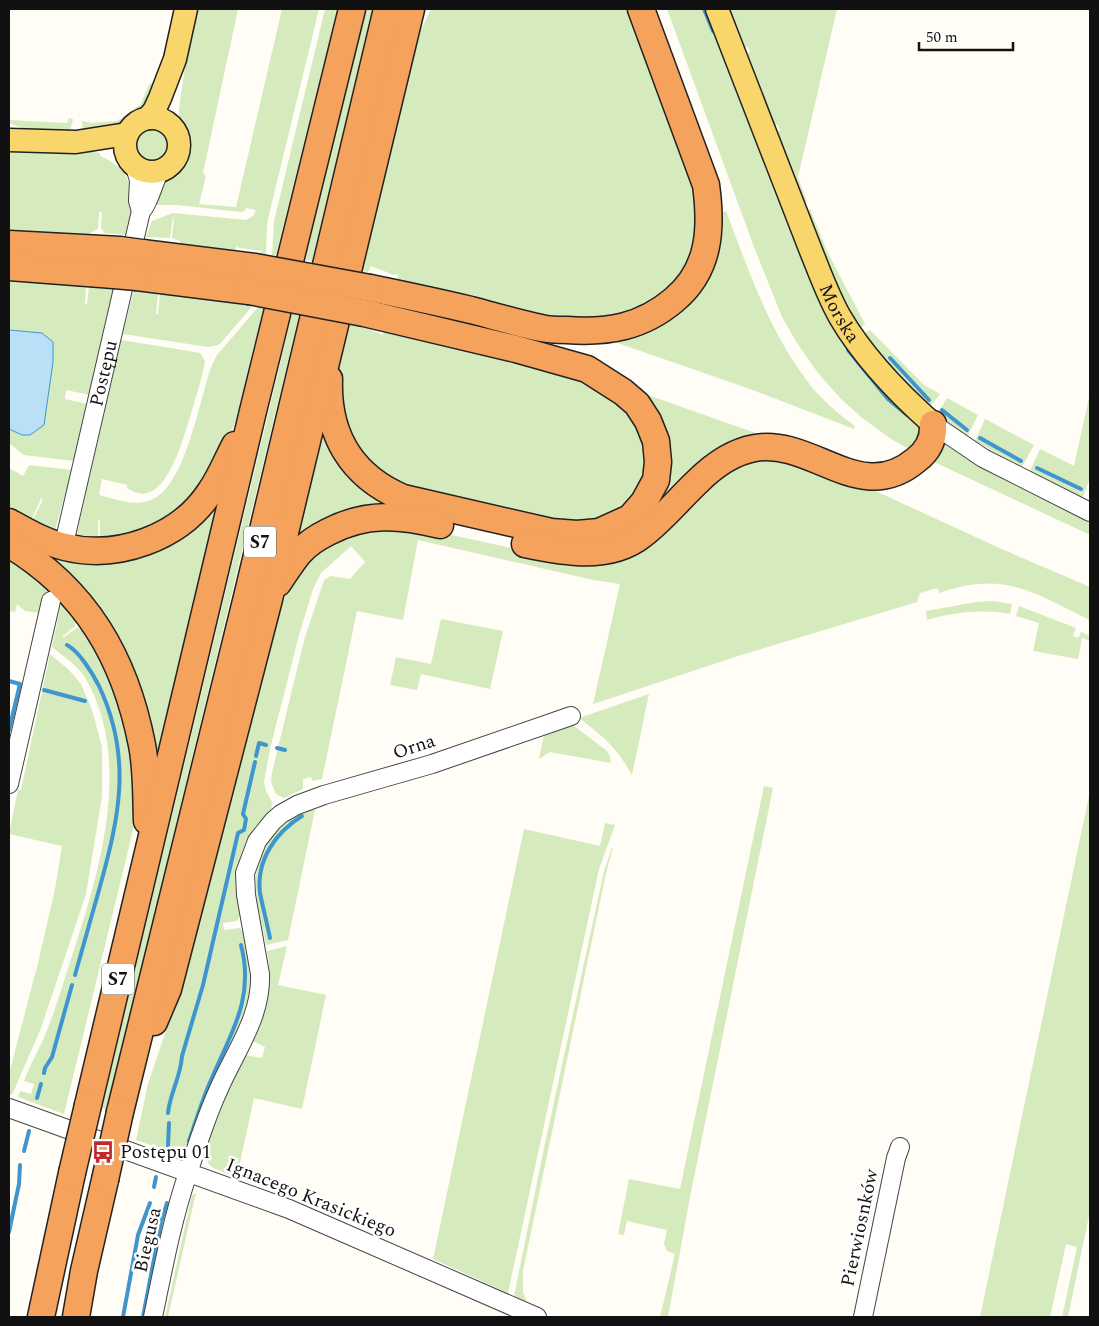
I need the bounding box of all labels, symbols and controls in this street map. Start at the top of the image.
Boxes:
scale bar [919,20,1013,52]
text: 50 m [926,26,958,49]
street label: Morska [811,279,868,349]
street label: Postępu [82,337,125,409]
road number: S7 [244,526,276,558]
street label: Orna [389,726,440,767]
road number: S7 [102,964,134,994]
place label: Postępu 01 [120,1138,211,1167]
bus stop icon: Postępu 01 [90,1139,116,1165]
street label: Ignacego Krasickiego [222,1151,400,1245]
street label: Pierwiosnków [833,1166,887,1289]
street label: Biegusa [126,1204,170,1276]

